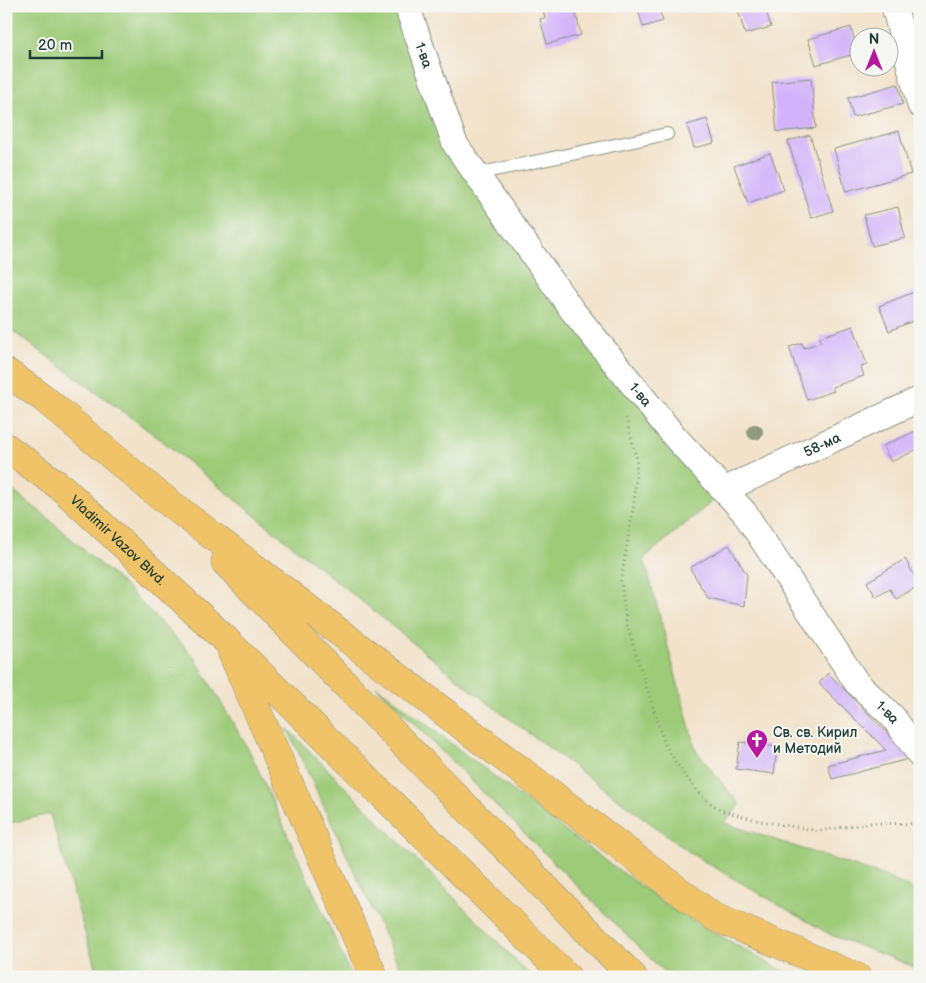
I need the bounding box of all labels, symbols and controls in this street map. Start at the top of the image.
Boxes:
scale bar [30,28,102,60]
north arrow [848,28,898,78]
text: N [869,31,879,48]
text: 20 m [38,36,72,55]
street label: 1-ва [412,40,437,71]
street label: 1-ва [626,379,656,411]
street label: 58-ма [801,428,844,460]
street label: Vladimir Vazov Blvd. [67,491,170,589]
street label: 1-ва [872,697,904,727]
place label: Св. св. Кирил и Методий [773,724,858,757]
church icon: Св. св. Кирил и Методий [745,728,769,759]

